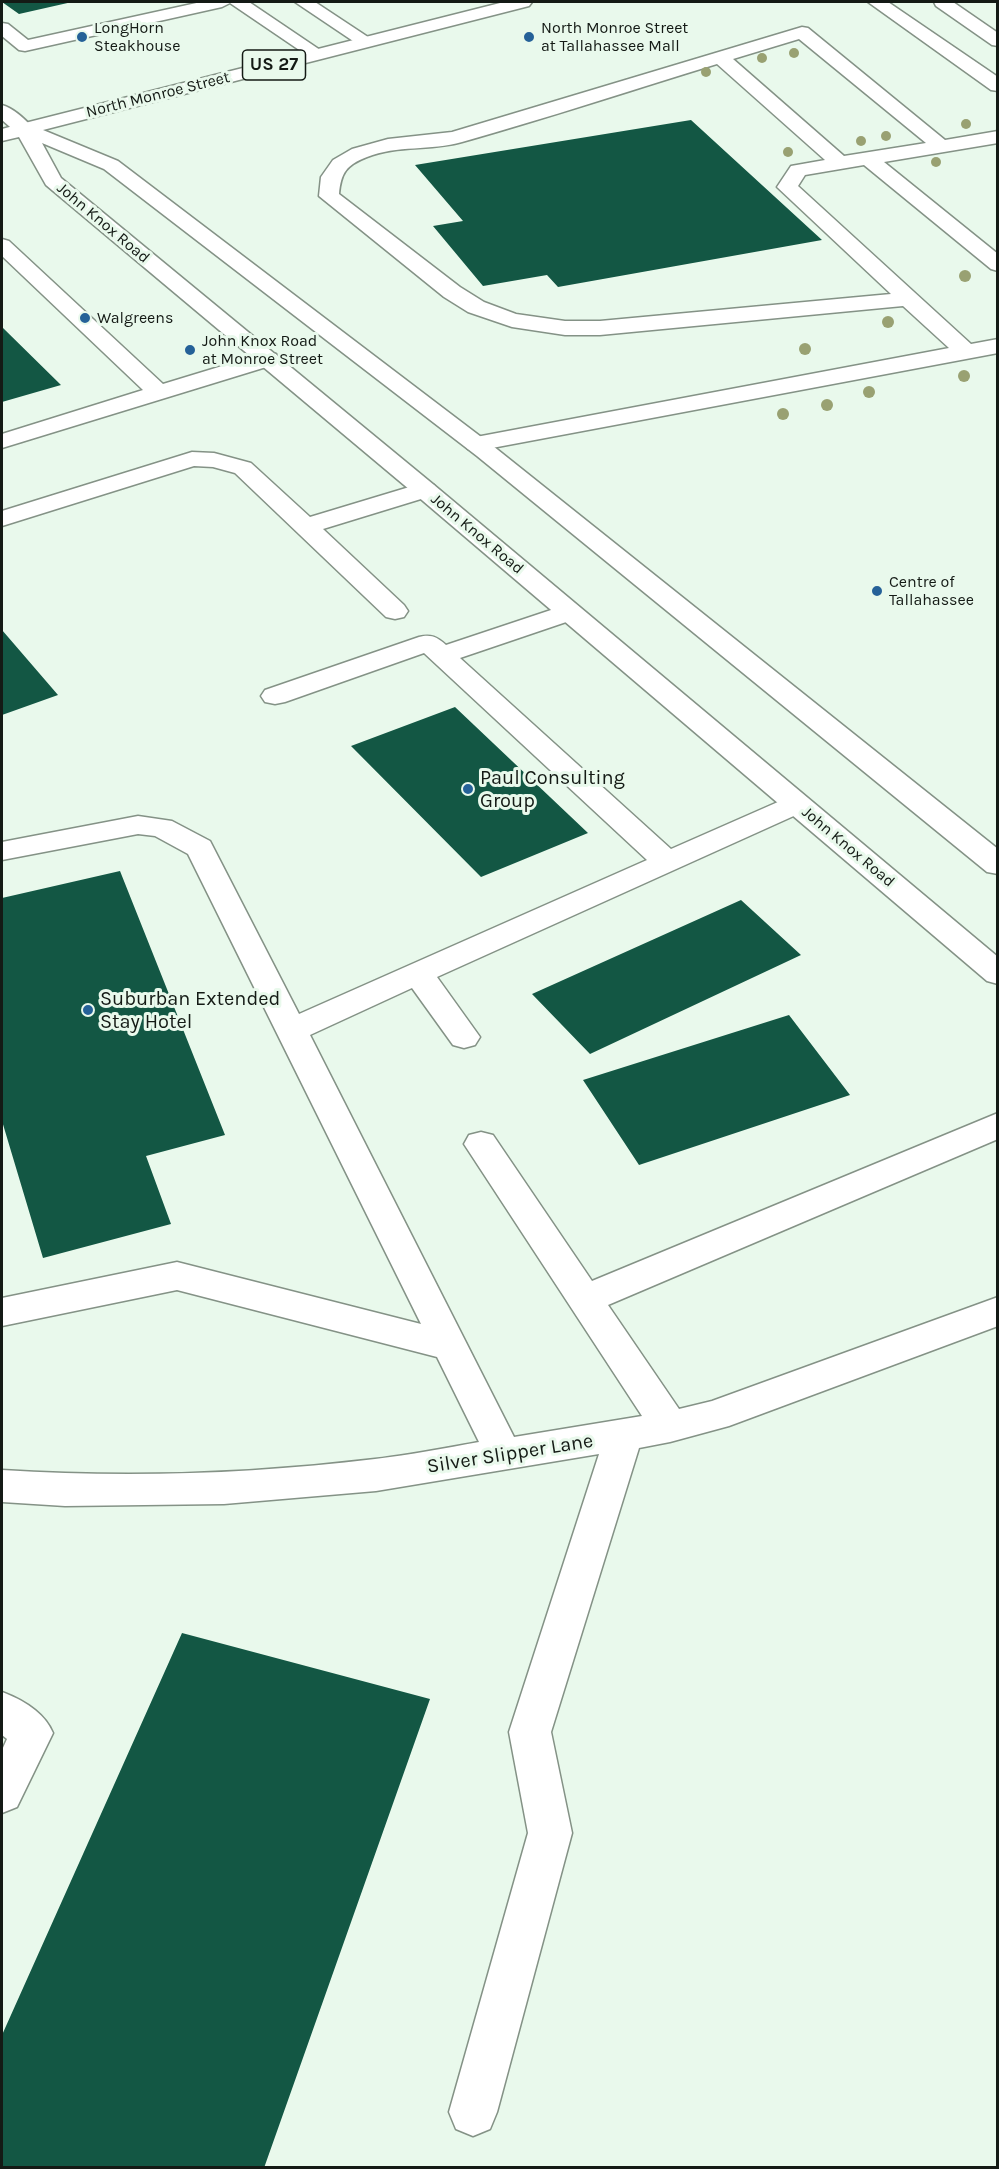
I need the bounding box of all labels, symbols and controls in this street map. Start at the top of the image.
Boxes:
place label: LongHorn Steakhouse [94,18,180,56]
place label: North Monroe Street at Tallahassee Mall [541,18,688,56]
marker: LongHorn Steakhouse [75,30,89,44]
marker: North Monroe Street at Tallahassee Mall [522,30,536,44]
road number: US 27 [242,50,306,80]
street label: North Monroe Street [84,68,232,122]
street label: John Knox Road [53,179,153,267]
place label: Walgreens [97,308,173,328]
marker: Walgreens [78,311,92,325]
place label: John Knox Road at Monroe Street [202,331,323,369]
marker: John Knox Road at Monroe Street [183,343,197,357]
street label: John Knox Road [427,490,527,578]
place label: Centre of Tallahassee [889,572,974,610]
marker: Centre of Tallahassee [870,584,884,598]
place label: Paul Consulting Group [480,766,625,813]
marker: Paul Consulting Group [461,782,475,796]
street label: John Knox Road [798,803,898,891]
place label: Suburban Extended Stay Hotel [100,987,280,1034]
marker: Suburban Extended Stay Hotel [81,1003,95,1017]
street label: Silver Slipper Lane [425,1429,595,1479]

